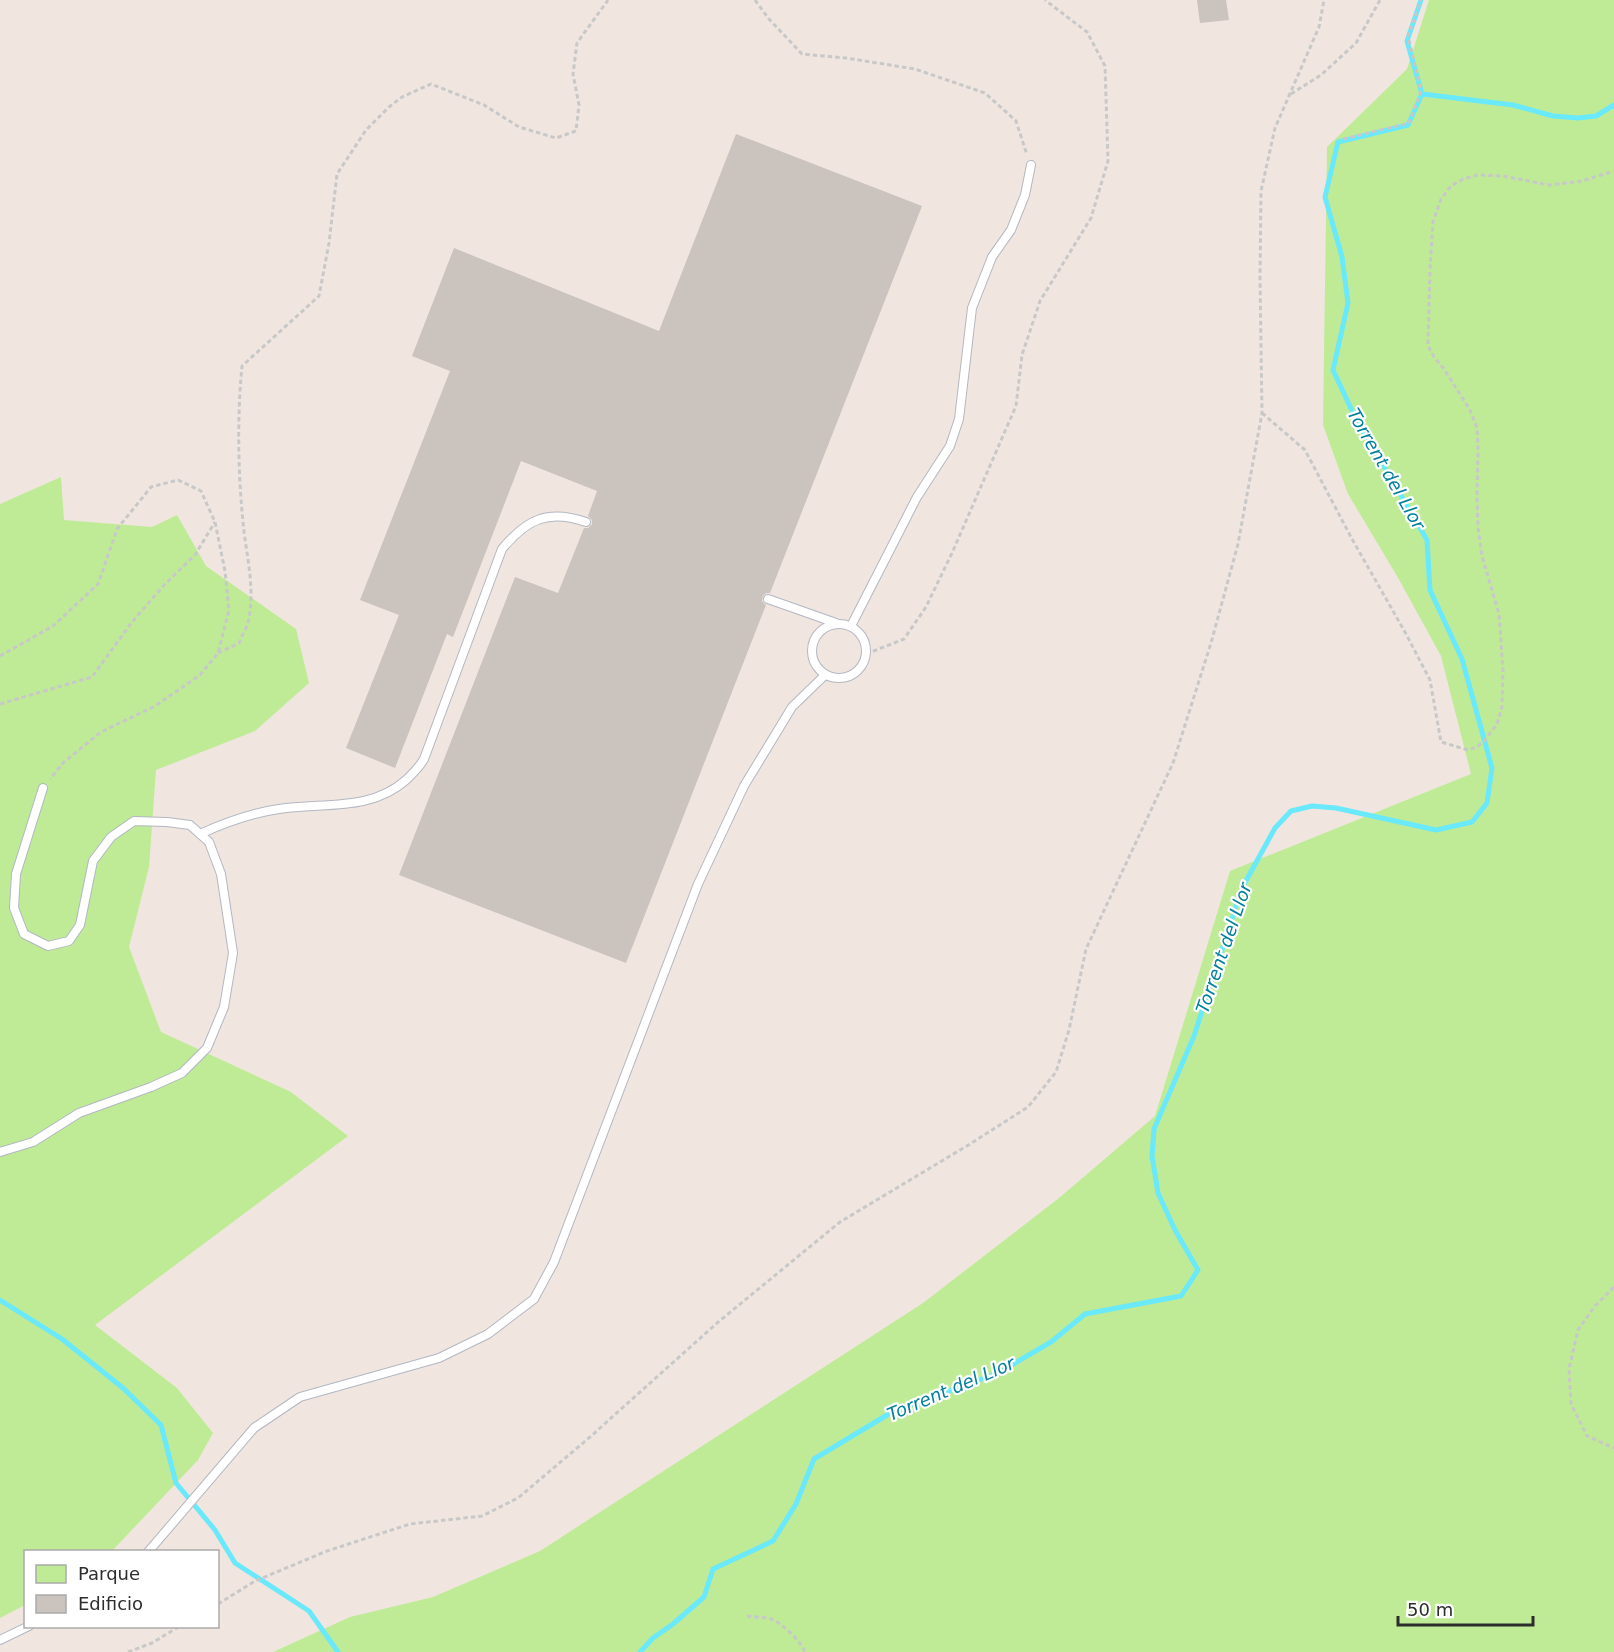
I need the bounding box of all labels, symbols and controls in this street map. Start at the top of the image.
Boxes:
water label: Torrent del Llor [1343,404,1430,534]
water label: Torrent del Llor [1191,878,1256,1016]
water label: Torrent del Llor [884,1352,1019,1425]
legend [24,1550,219,1628]
text: Parque [78,1563,140,1584]
scale bar [1398,1589,1533,1627]
text: Edificio [78,1593,143,1614]
text: 50 m [1407,1599,1453,1620]

